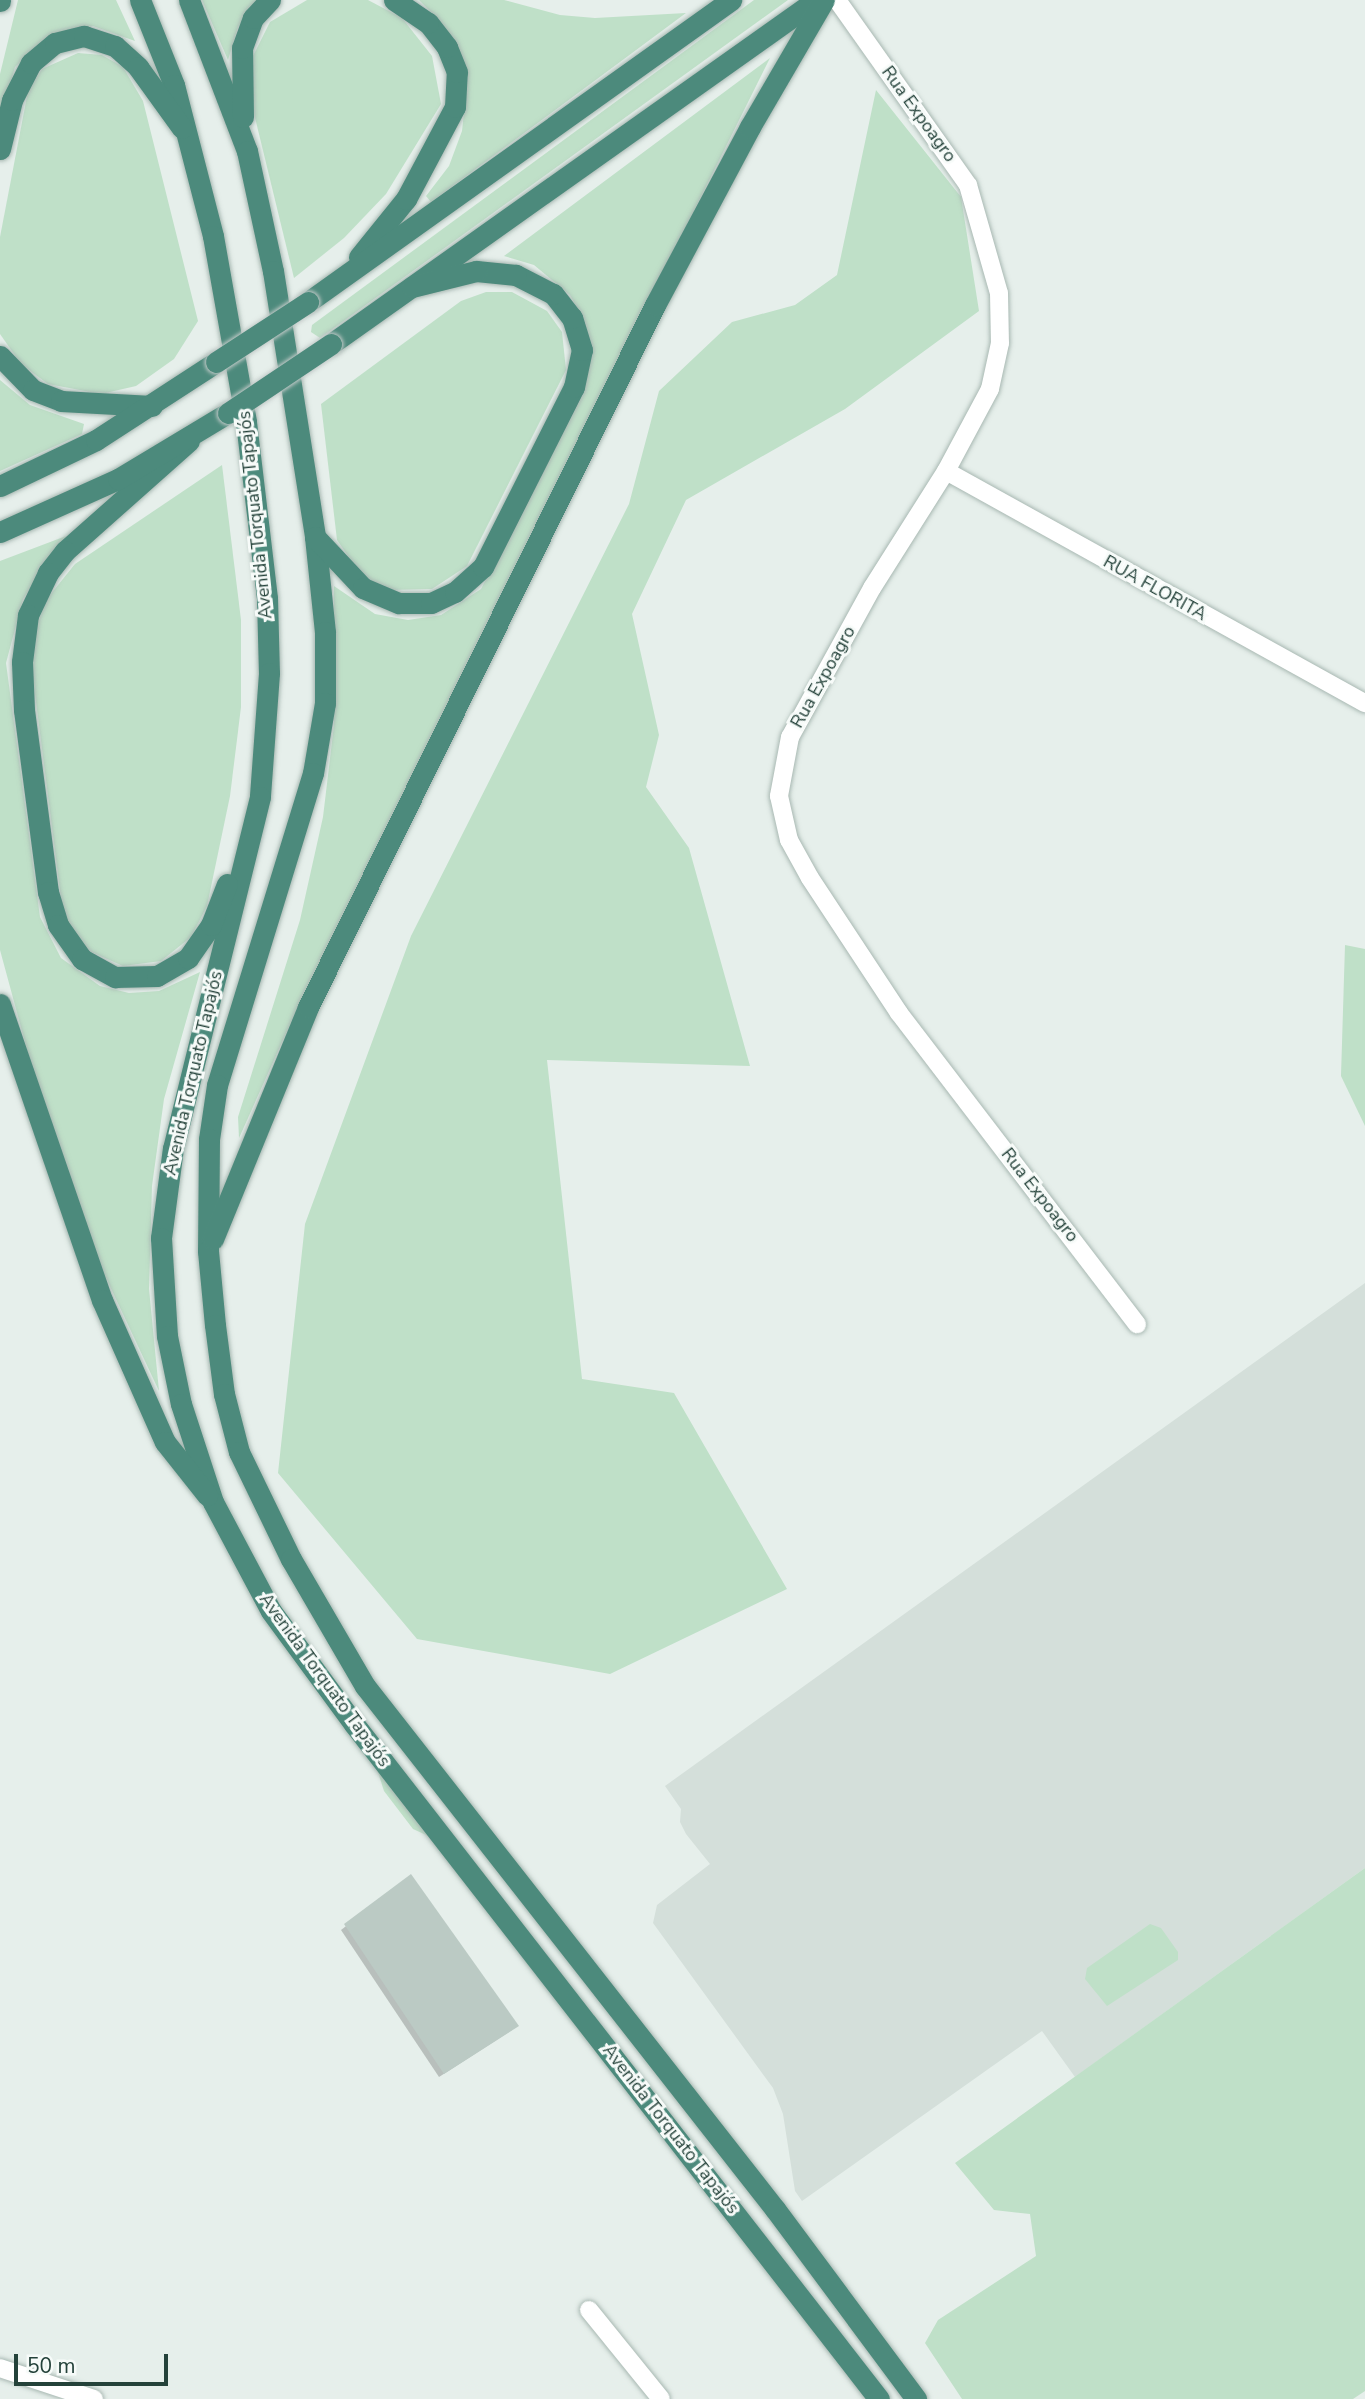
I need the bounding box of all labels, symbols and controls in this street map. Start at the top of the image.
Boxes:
street label: Rua Expoagro [877,62,961,166]
street label: Avenida Torquato Tapajós [233,410,277,620]
street label: RUA FLORITA [1100,551,1210,625]
street label: Rua Expoagro [786,622,860,732]
street label: Avenida Torquato Tapajós [159,969,227,1177]
street label: Rua Expoagro [997,1144,1083,1246]
street label: Avenida Torquato Tapajós [255,1589,395,1771]
street label: Avenida Torquato Tapajós [598,2040,744,2218]
scale bar [18,2340,172,2384]
text: 50 m [27,2352,76,2380]

